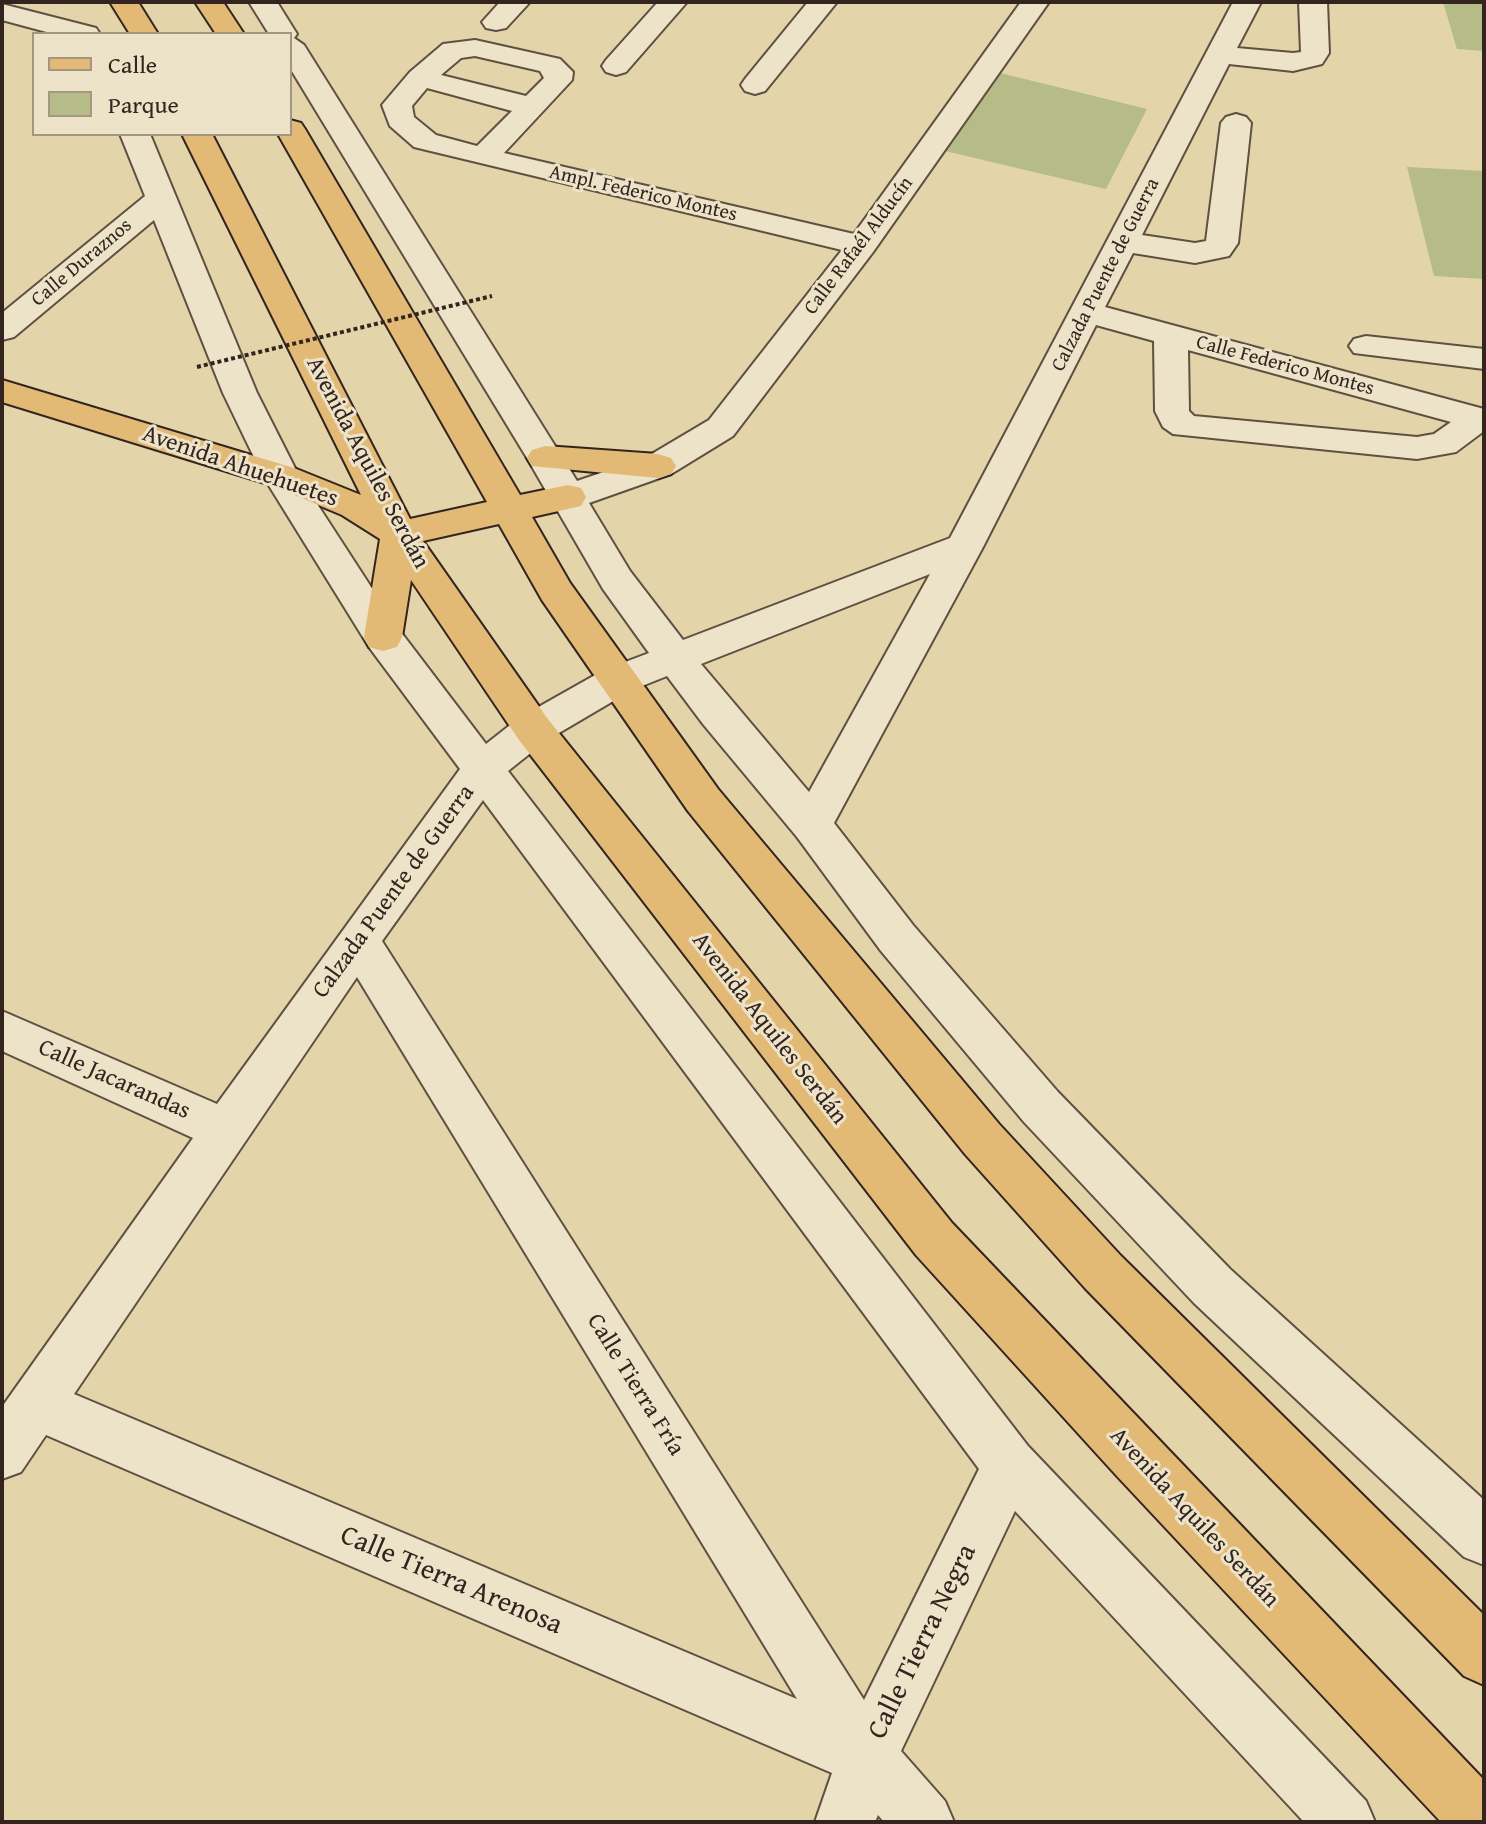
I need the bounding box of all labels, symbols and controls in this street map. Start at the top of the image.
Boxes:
legend [32,32,292,136]
text: Calle [108,47,157,82]
text: Parque [108,87,179,122]
street label: Ampl. Federico Montes [547,161,739,227]
street label: Calle Rafaél Alducín [799,172,919,320]
street label: Calzada Puente de Guerra [1047,174,1165,376]
street label: Calle Duraznos [27,214,137,312]
street label: Calle Federico Montes [1193,331,1377,401]
street label: Avenida Aquiles Serdán [299,352,435,574]
street label: Avenida Ahuehuetes [138,420,342,514]
street label: Calzada Puente de Guerra [307,780,481,1004]
street label: Avenida Aquiles Serdán [685,927,853,1131]
street label: Calle Jacarandas [33,1034,195,1126]
street label: Calle Tierra Fría [580,1309,690,1461]
street label: Avenida Aquiles Serdán [1103,1422,1285,1614]
street label: Calle Tierra Arenosa [335,1519,567,1643]
street label: Calle Tierra Negra [861,1539,985,1745]

